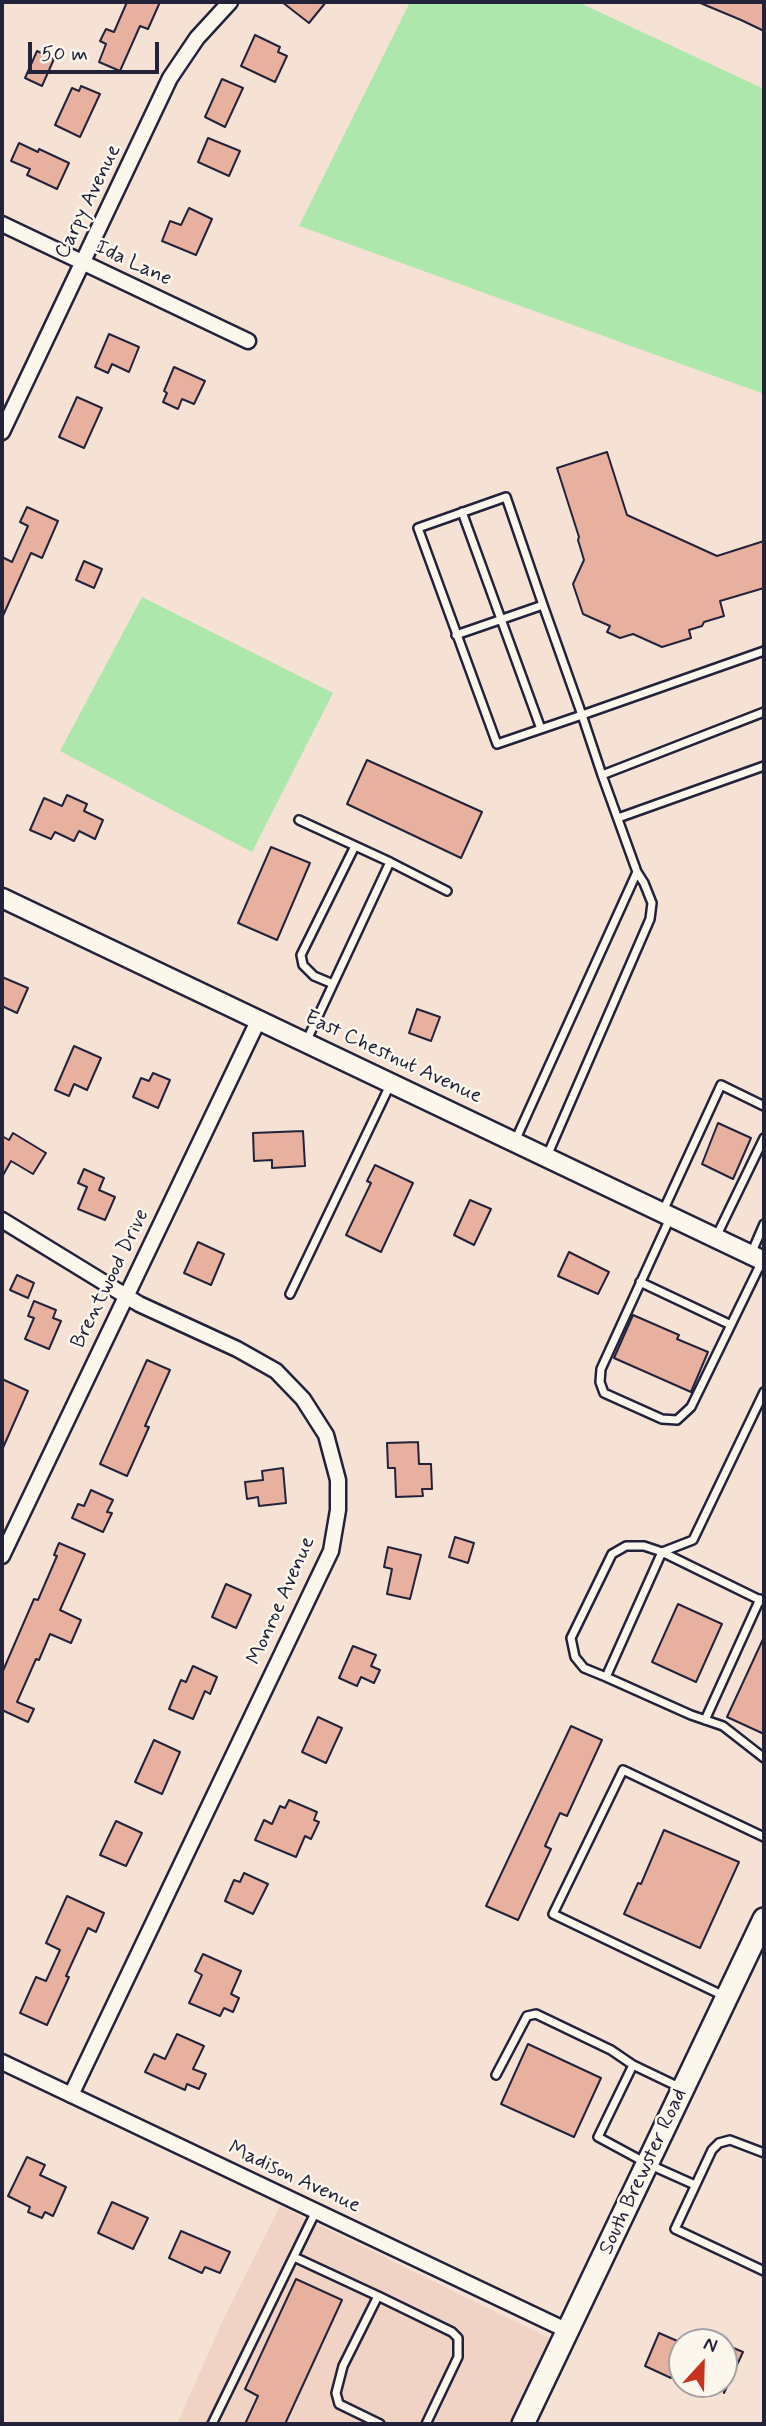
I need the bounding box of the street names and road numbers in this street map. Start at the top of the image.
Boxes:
street label: Carpy Avenue [50,141,128,263]
street label: Ida Lane [91,235,175,293]
street label: East Chestnut Avenue [300,1006,486,1110]
street label: Brentwood Drive [66,1205,156,1353]
street label: Monroe Avenue [242,1533,322,1669]
street label: South Brewster Road [594,2085,694,2259]
street label: Madison Avenue [224,2136,364,2220]

